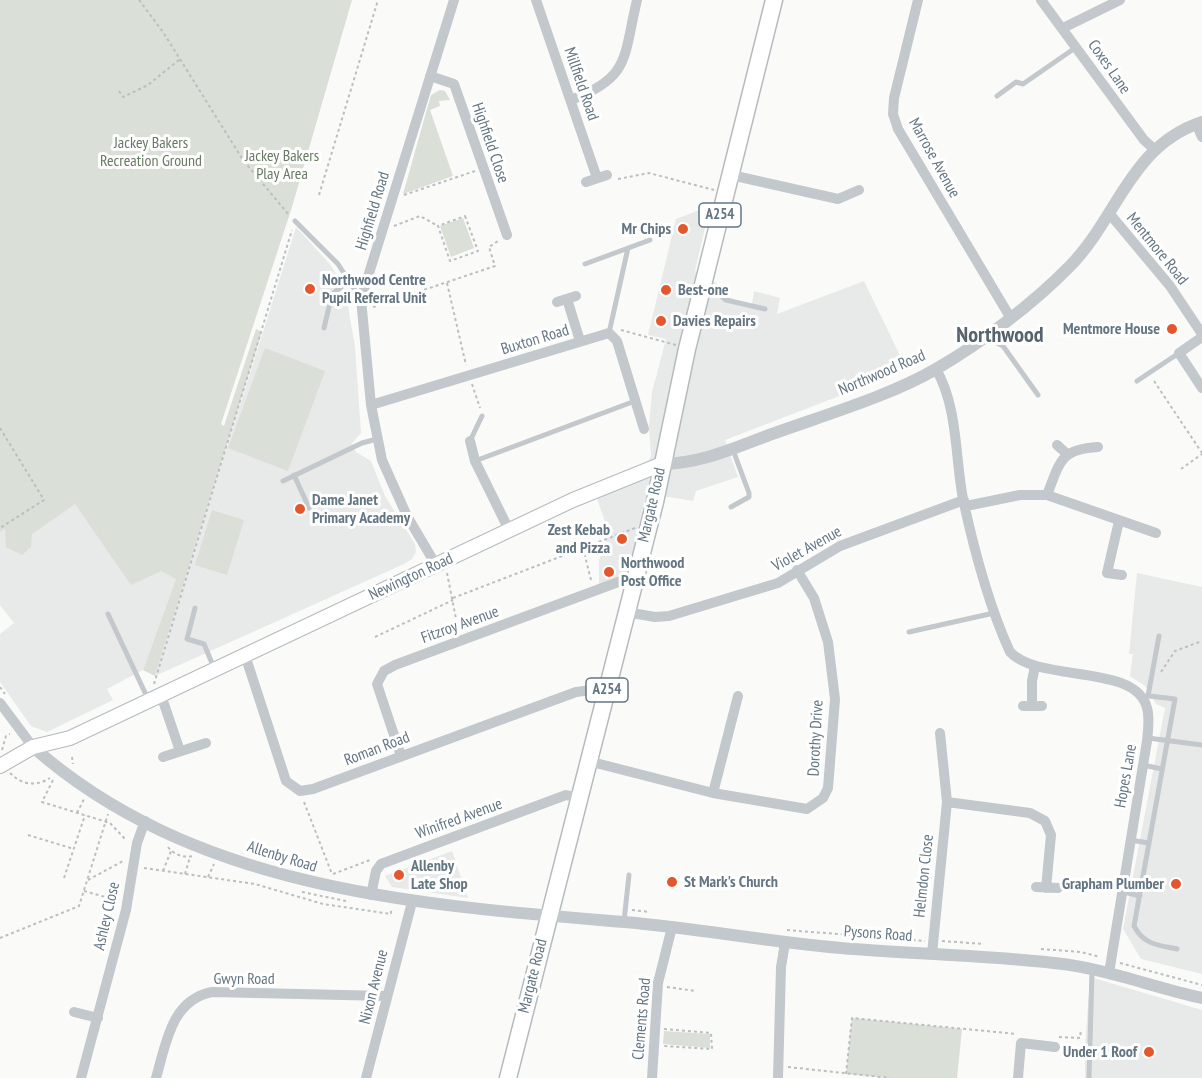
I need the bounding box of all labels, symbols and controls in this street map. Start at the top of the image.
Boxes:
street label: Coxes Lane [1083,36,1135,98]
street label: Millfield Road [560,45,602,123]
street label: Highfield Close [467,100,513,186]
street label: Marrose Avenue [904,115,964,201]
park label: Jackey Bakers Recreation Ground [100,133,202,171]
park label: Jackey Bakers Play Area [245,146,319,184]
street label: Highfield Road [352,169,394,253]
road number: A254 [699,203,741,227]
street label: Mentmore Road [1122,209,1192,289]
place label: Mr Chips [622,219,671,239]
marker: Mr Chips [676,222,690,236]
place label: Northwood Centre Pupil Referral Unit [322,270,427,308]
place label: Best-one [678,280,729,300]
marker: Northwood Centre Pupil Referral Unit [303,282,317,296]
marker: Best-one [659,283,673,297]
place label: Davies Repairs [673,311,756,331]
marker: Davies Repairs [654,314,668,328]
place label: Mentmore House [1063,319,1160,339]
street label: Buxton Road [499,321,571,359]
marker: Mentmore House [1165,322,1179,336]
district label: Northwood [956,323,1044,349]
street label: Northwood Road [836,346,928,400]
street label: Margate Road [634,466,670,544]
place label: Dame Janet Primary Academy [312,490,410,528]
marker: Dame Janet Primary Academy [293,502,307,516]
place label: Zest Kebab and Pizza [548,520,610,558]
street label: Violet Avenue [769,522,845,576]
marker: Zest Kebab and Pizza [615,532,629,546]
street label: Newington Road [366,549,456,605]
place label: Northwood Post Office [621,553,684,591]
marker: Northwood Post Office [602,565,616,579]
street label: Fitzroy Avenue [419,602,501,648]
road number: A254 [586,678,628,702]
street label: Dorothy Drive [804,699,828,777]
street label: Roman Road [342,728,412,770]
street label: Hopes Lane [1111,743,1141,809]
street label: Winifred Avenue [413,794,505,844]
street label: Helmdon Close [910,833,938,919]
street label: Allenby Road [245,837,319,877]
place label: Allenby Late Shop [411,856,468,894]
marker: Allenby Late Shop [392,868,406,882]
place label: St Mark's Church [684,872,778,892]
place label: Grapham Plumber [1062,874,1164,894]
marker: St Mark's Church [665,875,679,889]
marker: Grapham Plumber [1169,877,1183,891]
street label: Ashley Close [90,880,124,952]
street label: Pysons Road [843,922,913,946]
street label: Margate Road [515,937,551,1015]
street label: Nixon Avenue [355,948,393,1026]
street label: Gwyn Road [213,969,275,989]
street label: Clements Road [629,977,655,1061]
place label: Under 1 Roof [1063,1042,1137,1062]
marker: Under 1 Roof [1142,1045,1156,1059]

